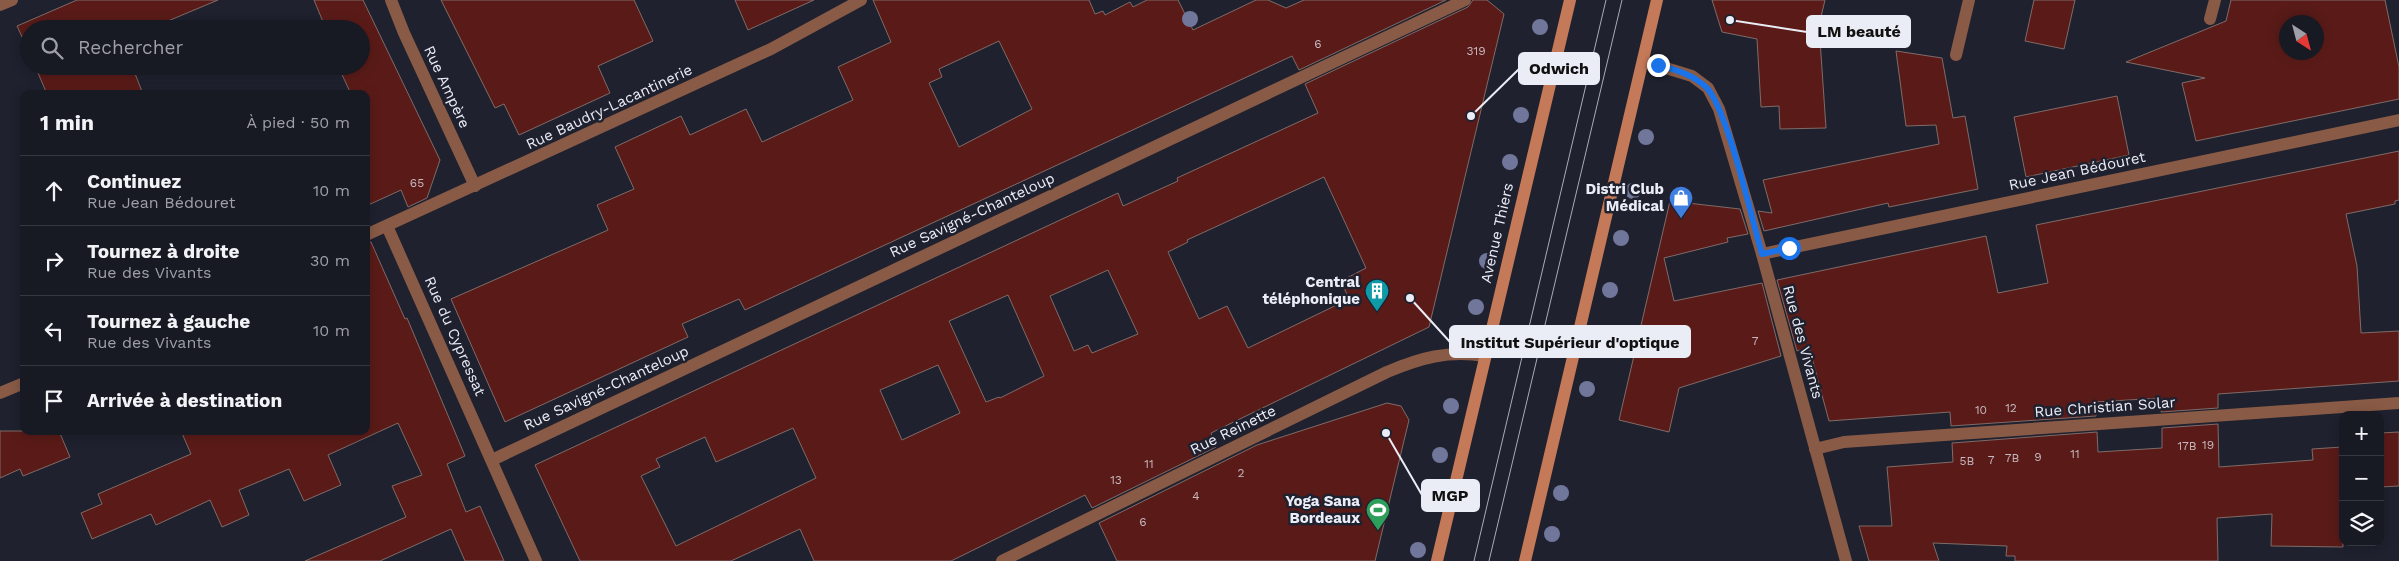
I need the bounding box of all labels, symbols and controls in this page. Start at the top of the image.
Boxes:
north arrow [2279,15,2324,60]
callout: LM beauté [1807,16,1910,47]
search box [20,20,370,75]
text: LM beauté [1817,22,1901,41]
icon: search [38,34,66,62]
text: Rechercher [78,36,183,59]
house number: 6 [1314,37,1322,51]
street label: Rue Ampère [420,43,474,131]
house number: 319 [1466,44,1486,58]
callout: Odwich [1519,53,1599,84]
route end [1647,54,1670,77]
text: Odwich [1529,59,1589,78]
street label: Rue Baudry-Lacantinerie [523,61,695,153]
text: 1 min [40,110,94,135]
text: À pied · 50 m [247,113,350,132]
street label: Rue Jean Bédouret [2007,148,2148,194]
street label: Rue Savigné-Chanteloup [886,169,1058,261]
text: Continuez [87,170,181,193]
house number: 65 [410,176,424,190]
icon: ahead [40,177,68,205]
place label: Distri Club Médical [1585,180,1664,215]
text: 10 m [313,181,350,200]
street label: Avenue Thiers [1477,181,1517,285]
shop icon: Distri Club Médical [1668,185,1694,219]
text: Rue Jean Bédouret [87,193,235,212]
route start [1778,237,1801,260]
text: Tournez à droite [87,240,239,263]
icon: right [40,247,68,275]
text: 30 m [310,251,350,270]
text: Rue des Vivants [87,263,211,282]
street label: Rue du Cypressat [421,273,490,399]
place label: Central téléphonique [1262,273,1360,308]
building icon: Central téléphonique [1364,278,1390,312]
street label: Rue des Vivants [1779,283,1827,401]
text: Tournez à gauche [87,310,250,333]
icon: left [40,317,68,345]
text: 10 m [313,321,350,340]
callout: Institut Supérieur d'optique [1450,326,1690,357]
text: Rue des Vivants [87,333,211,352]
text: Institut Supérieur d'optique [1461,333,1679,352]
house number: 7 [1752,334,1759,348]
street label: Rue Savigné-Chanteloup [520,342,692,434]
icon: arrive [40,387,68,415]
text: Arrivée à destination [87,389,282,412]
street label: Rue Christian Solar [2034,393,2176,421]
street label: Rue Reinette [1187,401,1279,459]
house number: 12 [2005,401,2017,415]
house number: 10 [1975,403,1987,417]
map controls [2339,411,2384,546]
button: + [2339,411,2384,456]
house number: 19 [2202,438,2214,452]
house number: 17B [2177,439,2197,453]
house number: 11 [2070,447,2080,461]
house number: 9 [2034,450,2042,464]
house number: 7B [2005,451,2019,465]
house number: 7 [1988,453,1995,467]
house number: 5B [1960,454,1975,468]
button: − [2339,456,2384,501]
house number: 11 [1144,457,1154,471]
house number: 2 [1238,466,1245,480]
house number: 13 [1110,473,1122,487]
callout: MGP [1422,480,1479,511]
text: MGP [1432,486,1469,505]
house number: 4 [1192,489,1200,503]
place label: Yoga Sana Bordeaux [1285,492,1360,527]
sports icon: Yoga Sana Bordeaux [1365,497,1391,531]
button: layers [2339,501,2384,546]
house number: 6 [1139,515,1147,529]

